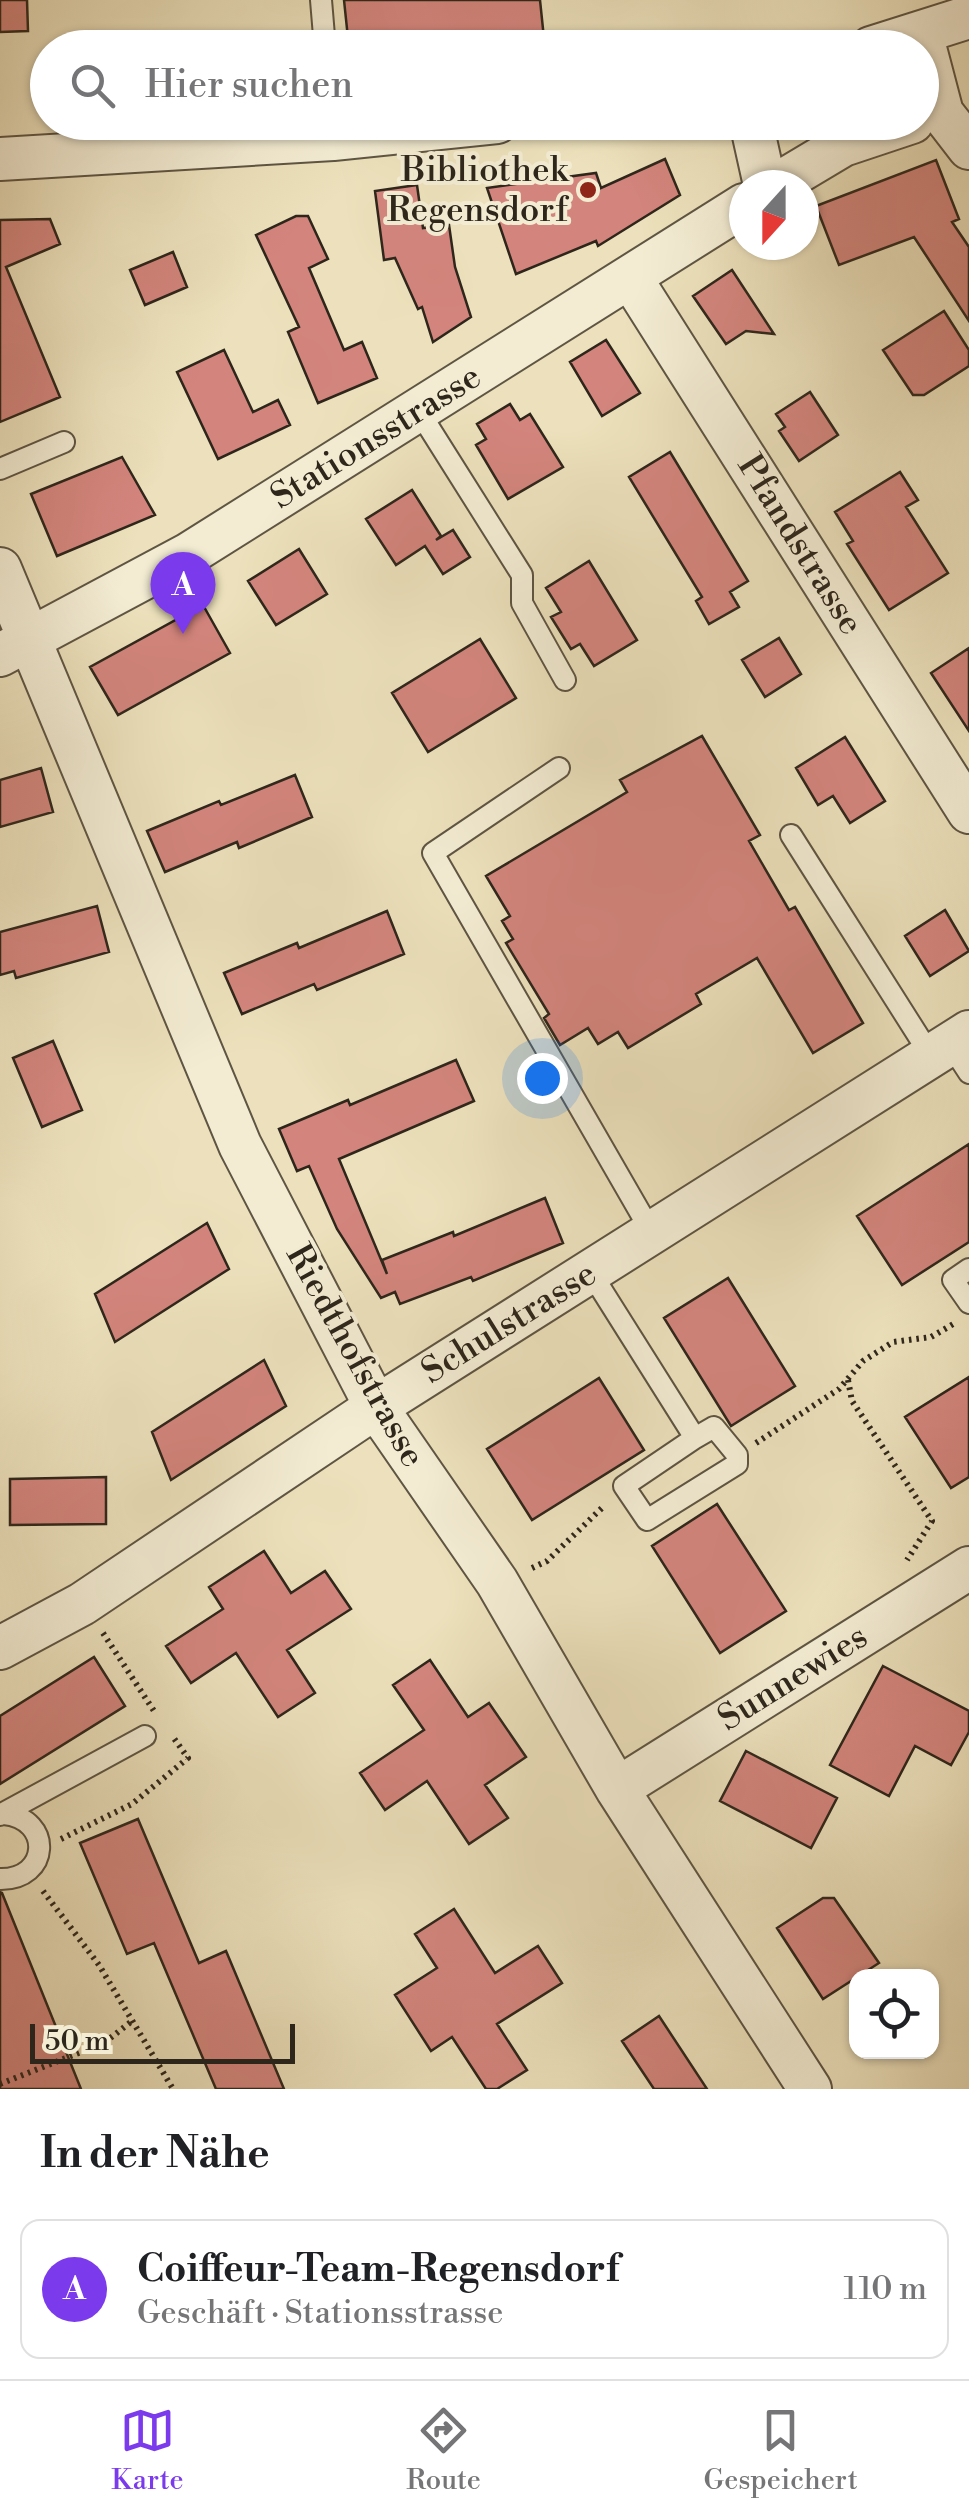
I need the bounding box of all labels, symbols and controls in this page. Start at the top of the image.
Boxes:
search box [30,30,939,140]
icon: search [65,58,120,113]
text: Hier suchen [145,62,353,109]
place label: Bibliothek Regensdorf [387,149,570,232]
north arrow [729,170,819,260]
marker: Bibliothek Regensdorf [577,179,599,201]
street label: Stationsstrasse [263,355,489,519]
street label: Pfandstrasse [728,447,872,643]
pin: A [150,552,216,634]
your location [517,1053,568,1104]
street label: Riedthofstrasse [276,1237,434,1475]
street label: Schulstrasse [414,1252,604,1394]
street label: Sunnewies [710,1615,876,1741]
map controls [849,1969,939,2059]
button: locate [849,1969,939,2059]
scale bar [30,2019,295,2064]
text: 50 m [45,2024,109,2059]
text: In der Nähe [40,2128,270,2181]
text: Coiffeur-Team-Regensdorf [137,2246,619,2293]
text: A [63,2269,86,2309]
text: 110 m [844,2269,927,2309]
text: Geschäft · Stationsstrasse [137,2293,504,2333]
tab: Karte [111,2403,184,2498]
tab: Route [406,2403,481,2498]
tab: Gespeichert [704,2403,858,2498]

